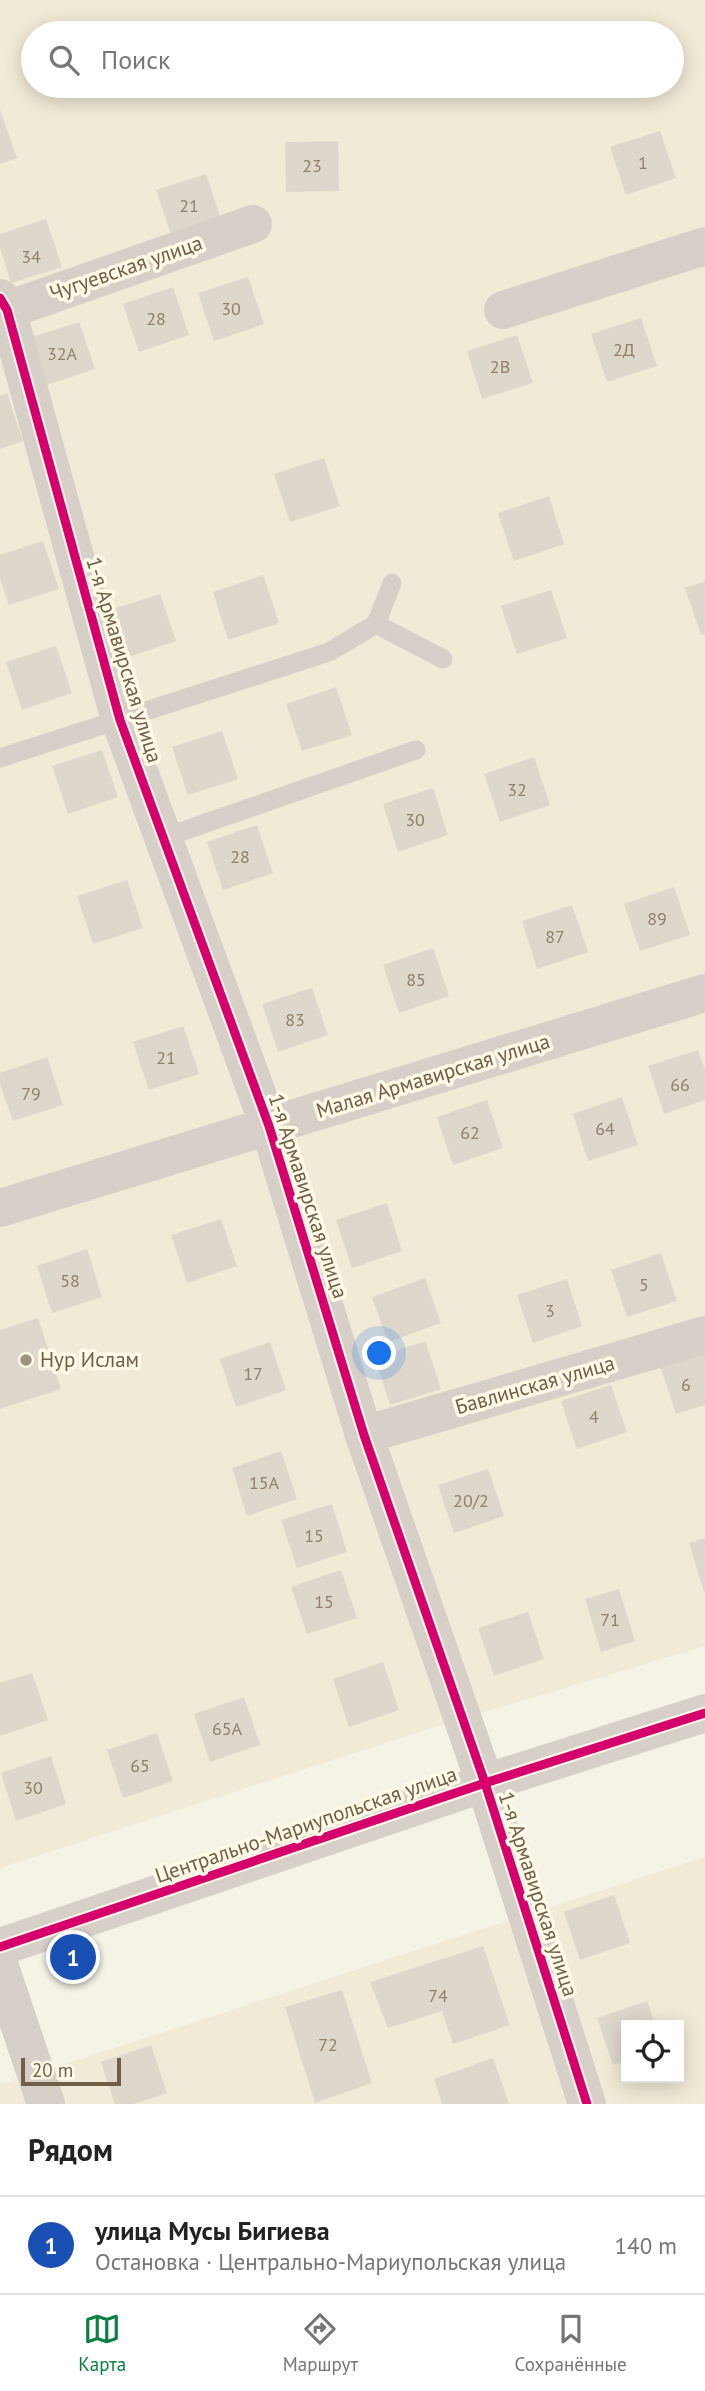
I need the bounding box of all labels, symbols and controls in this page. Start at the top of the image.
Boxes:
search box [21,21,684,98]
icon: search [45,41,83,79]
text: Поиск [101,43,170,76]
house number: 1 [638,151,648,174]
house number: 23 [302,154,322,177]
house number: 21 [179,194,199,217]
street label: Чугуевская улица [46,229,206,306]
house number: 34 [21,245,41,268]
house number: 30 [221,297,241,320]
house number: 28 [146,307,166,330]
house number: 2Д [613,338,635,361]
house number: 32А [47,342,78,365]
house number: 2В [490,355,510,378]
street label: 1-я Армавирская улица [80,554,169,766]
house number: 32 [507,778,527,801]
house number: 30 [405,808,425,831]
house number: 28 [230,845,250,868]
house number: 89 [647,907,667,930]
house number: 87 [545,925,565,948]
house number: 85 [406,968,426,991]
house number: 83 [285,1008,305,1031]
street label: Малая Армавирская улица [313,1027,553,1124]
house number: 21 [156,1046,176,1069]
house number: 66 [670,1073,690,1096]
house number: 79 [21,1082,41,1105]
street label: 1-я Армавирская улица [263,1090,354,1302]
house number: 64 [595,1117,615,1140]
house number: 62 [460,1121,480,1144]
house number: 58 [60,1269,80,1292]
house number: 5 [639,1273,649,1296]
house number: 3 [545,1299,555,1322]
your location [362,1336,396,1370]
place label: Нур Ислам [40,1346,139,1373]
street label: Бавлинская улица [452,1349,618,1420]
marker: Нур Ислам [18,1352,34,1368]
house number: 17 [243,1362,263,1385]
house number: 6 [681,1373,691,1396]
house number: 4 [589,1405,599,1428]
house number: 15А [249,1471,280,1494]
house number: 20/2 [453,1489,489,1512]
house number: 15 [304,1524,324,1547]
house number: 15 [314,1590,334,1613]
house number: 71 [600,1608,620,1631]
house number: 65А [212,1717,243,1740]
house number: 65 [130,1754,150,1777]
street label: Центрально-Мариупольская улица [151,1760,460,1889]
house number: 30 [23,1776,43,1799]
street label: 1-я Армавирская улица [493,1788,584,2000]
pin: 1 [50,1931,96,1983]
house number: 74 [428,1984,448,2007]
map controls [621,2020,684,2083]
button: locate [621,2020,684,2083]
house number: 72 [318,2033,338,2056]
scale bar [21,2055,121,2087]
text: 20 m [32,2058,73,2082]
text: Рядом [28,2130,113,2169]
text: улица Мусы Бигиева [95,2214,330,2247]
text: 1 [44,2231,58,2260]
text: 140 m [615,2231,677,2260]
text: Остановка · Центрально-Мариупольская улица [95,2247,566,2276]
tab: Карта [78,2310,126,2376]
tab: Маршрут [283,2310,358,2376]
tab: Сохранённые [515,2310,627,2376]

